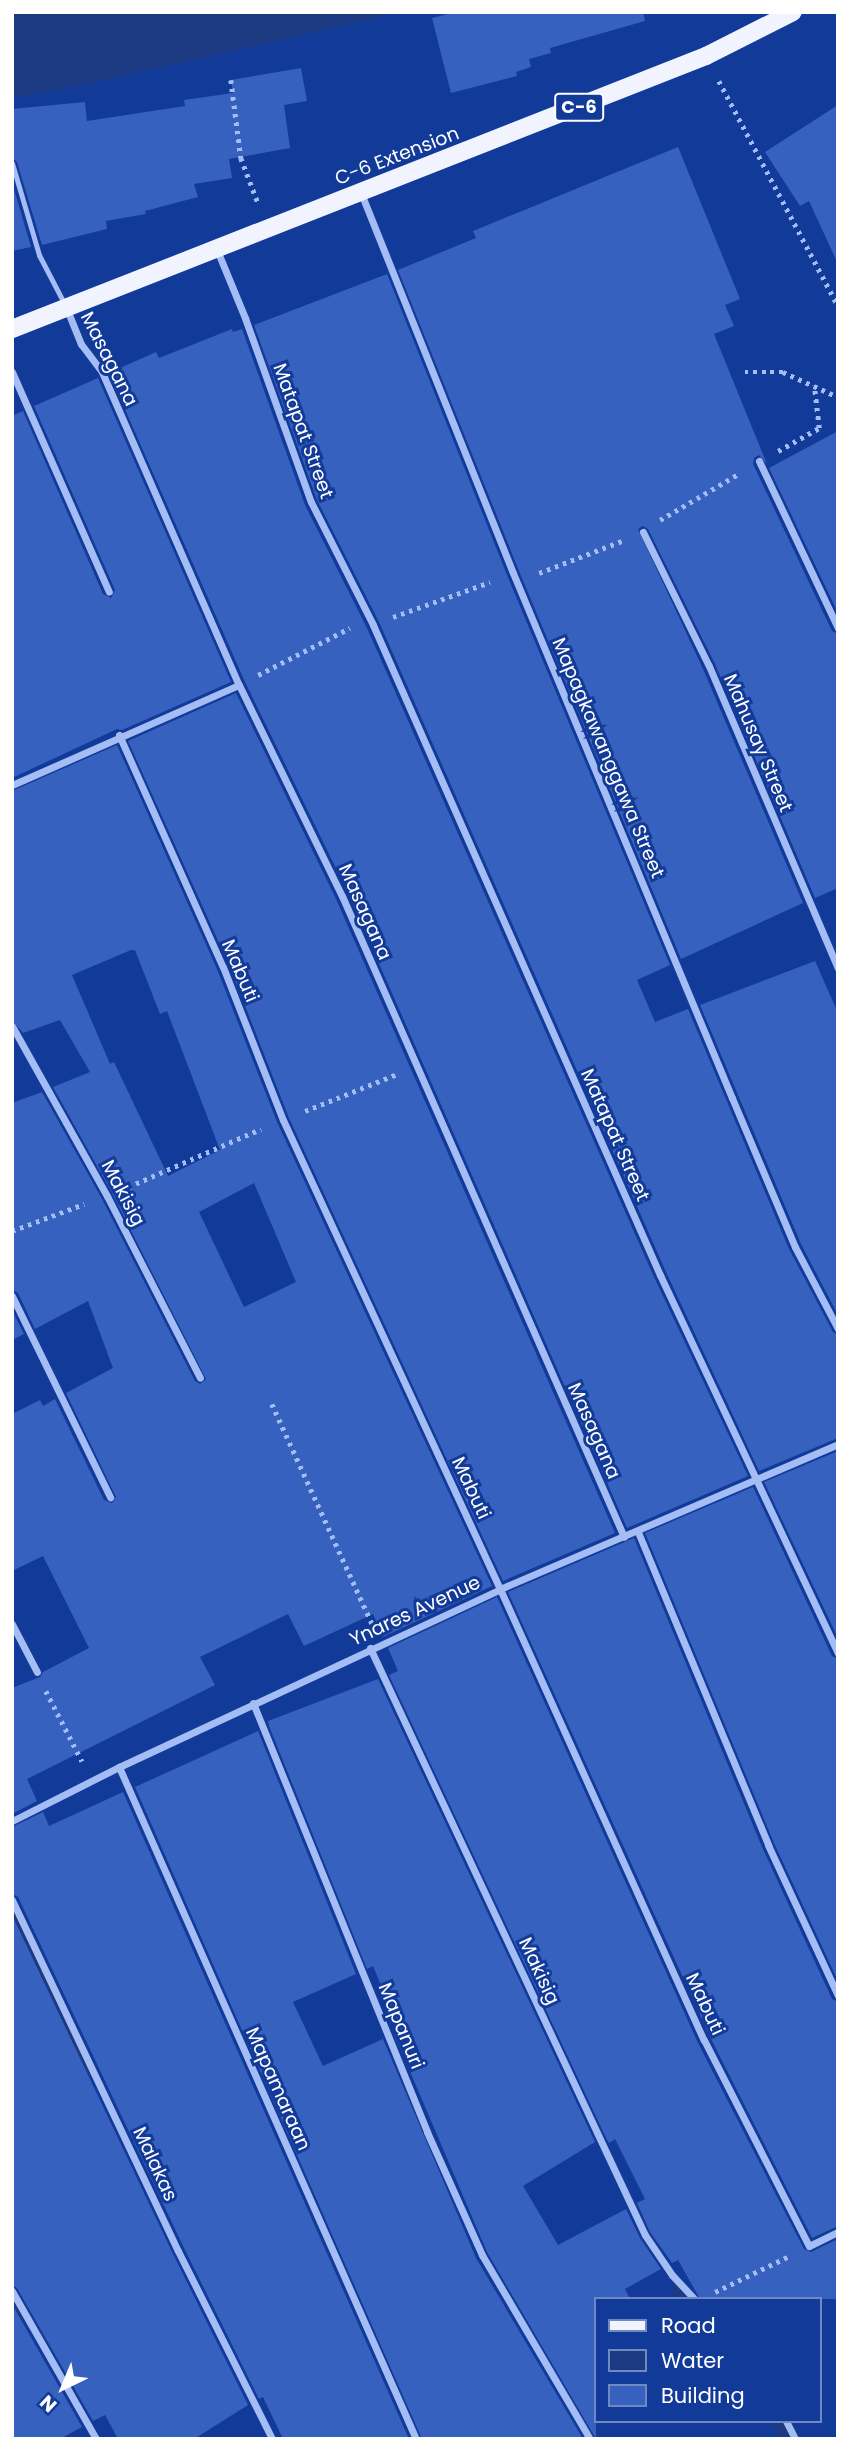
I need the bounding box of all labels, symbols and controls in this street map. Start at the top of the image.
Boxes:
road number: C-6 [553,92,605,122]
street label: C-6 Extension [332,122,462,190]
street label: Masagana [76,308,142,410]
street label: Matapat Street [268,360,338,502]
street label: Mapagkawanggawa Street [547,635,669,881]
street label: Mahusay Street [719,671,797,815]
street label: Masagana [334,860,396,964]
street label: Mabuti [217,936,263,1006]
street label: Matapat Street [576,1065,654,1205]
street label: Makisig [96,1156,150,1230]
street label: Masagana [563,1379,625,1483]
street label: Mabuti [447,1453,495,1523]
street label: Ynares Avenue [346,1571,484,1651]
street label: Makisig [514,1934,564,2008]
street label: Mabuti [681,1969,729,2039]
street label: Mapanuri [373,1980,429,2072]
street label: Mapamaraan [241,2024,315,2154]
street label: Malakas [128,2123,182,2205]
legend [594,2297,822,2423]
text: Road [661,2311,716,2340]
text: Water [661,2346,724,2375]
north arrow [28,2353,98,2423]
text: Building [661,2381,745,2410]
text: N [34,2389,63,2418]

